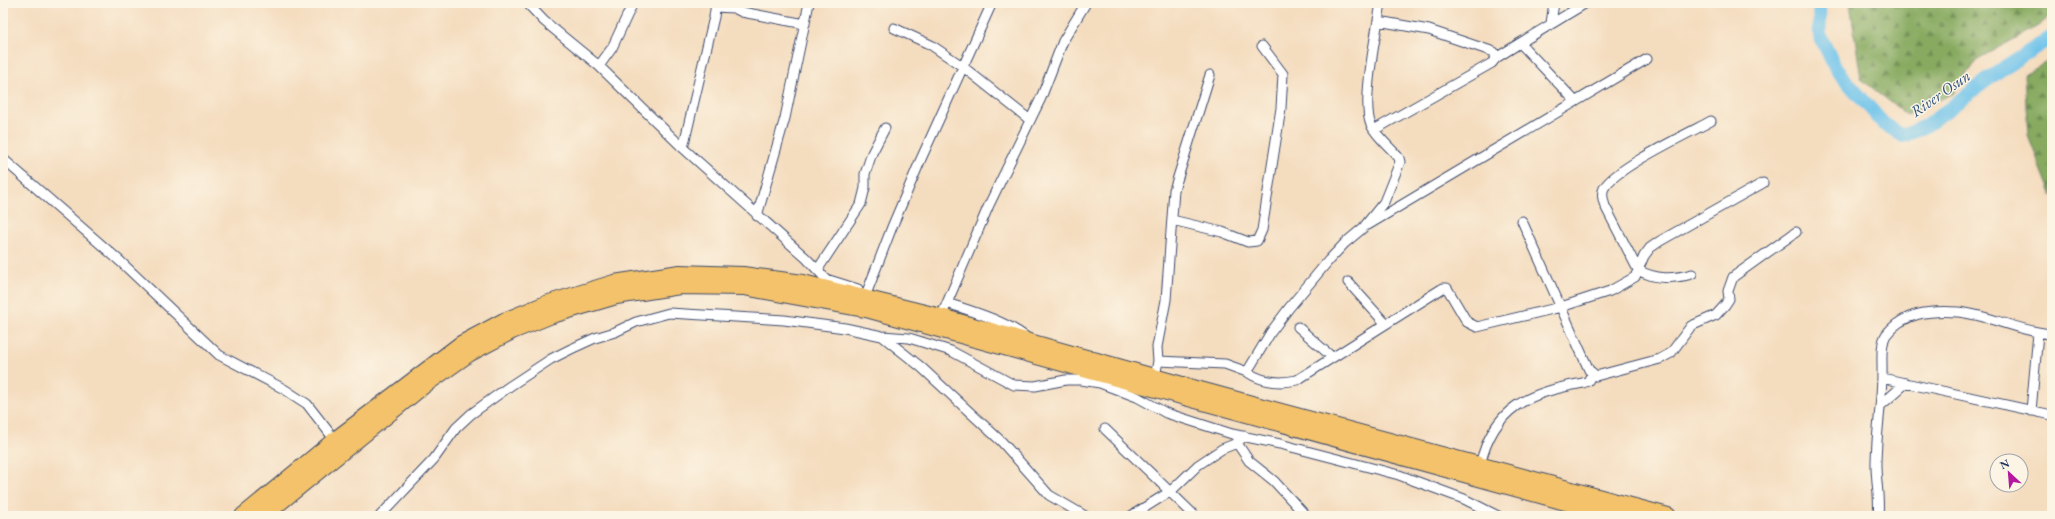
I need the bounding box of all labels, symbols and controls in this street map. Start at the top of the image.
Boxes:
water label: River Osun [1906,65,1975,122]
north arrow [1989,453,2029,493]
text: N [1998,456,2012,472]

